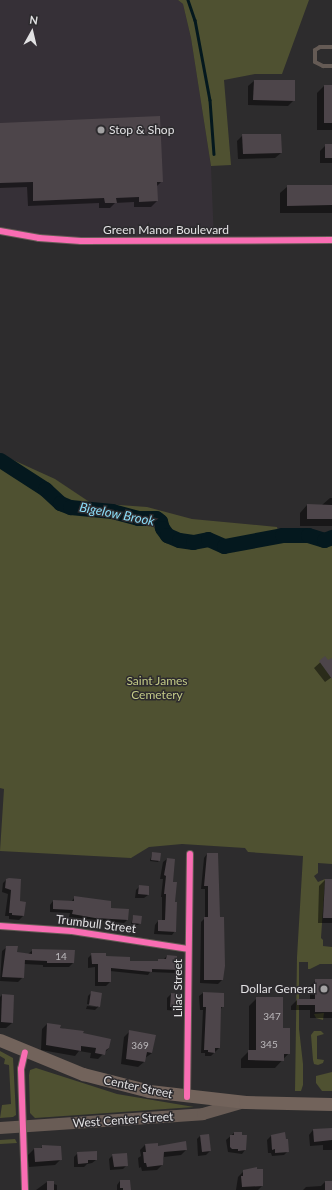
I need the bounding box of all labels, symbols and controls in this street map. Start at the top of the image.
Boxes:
north arrow [12,12,52,52]
text: N [29,13,39,27]
place label: Stop & Shop [109,123,174,137]
marker: Stop & Shop [96,125,106,135]
street label: Green Manor Boulevard [103,223,229,237]
water label: Bigelow Brook [78,499,156,529]
park label: Saint James Cemetery [126,674,188,702]
street label: Trumbull Street [55,912,137,936]
house number: 14 [55,951,67,963]
street label: Lilac Street [171,959,185,1017]
place label: Dollar General [240,982,316,996]
marker: Dollar General [319,984,329,994]
house number: 347 [263,1011,281,1023]
house number: 345 [260,1039,278,1051]
house number: 369 [131,1040,149,1052]
street label: Center Street [102,1073,174,1101]
street label: West Center Street [72,1109,174,1131]

